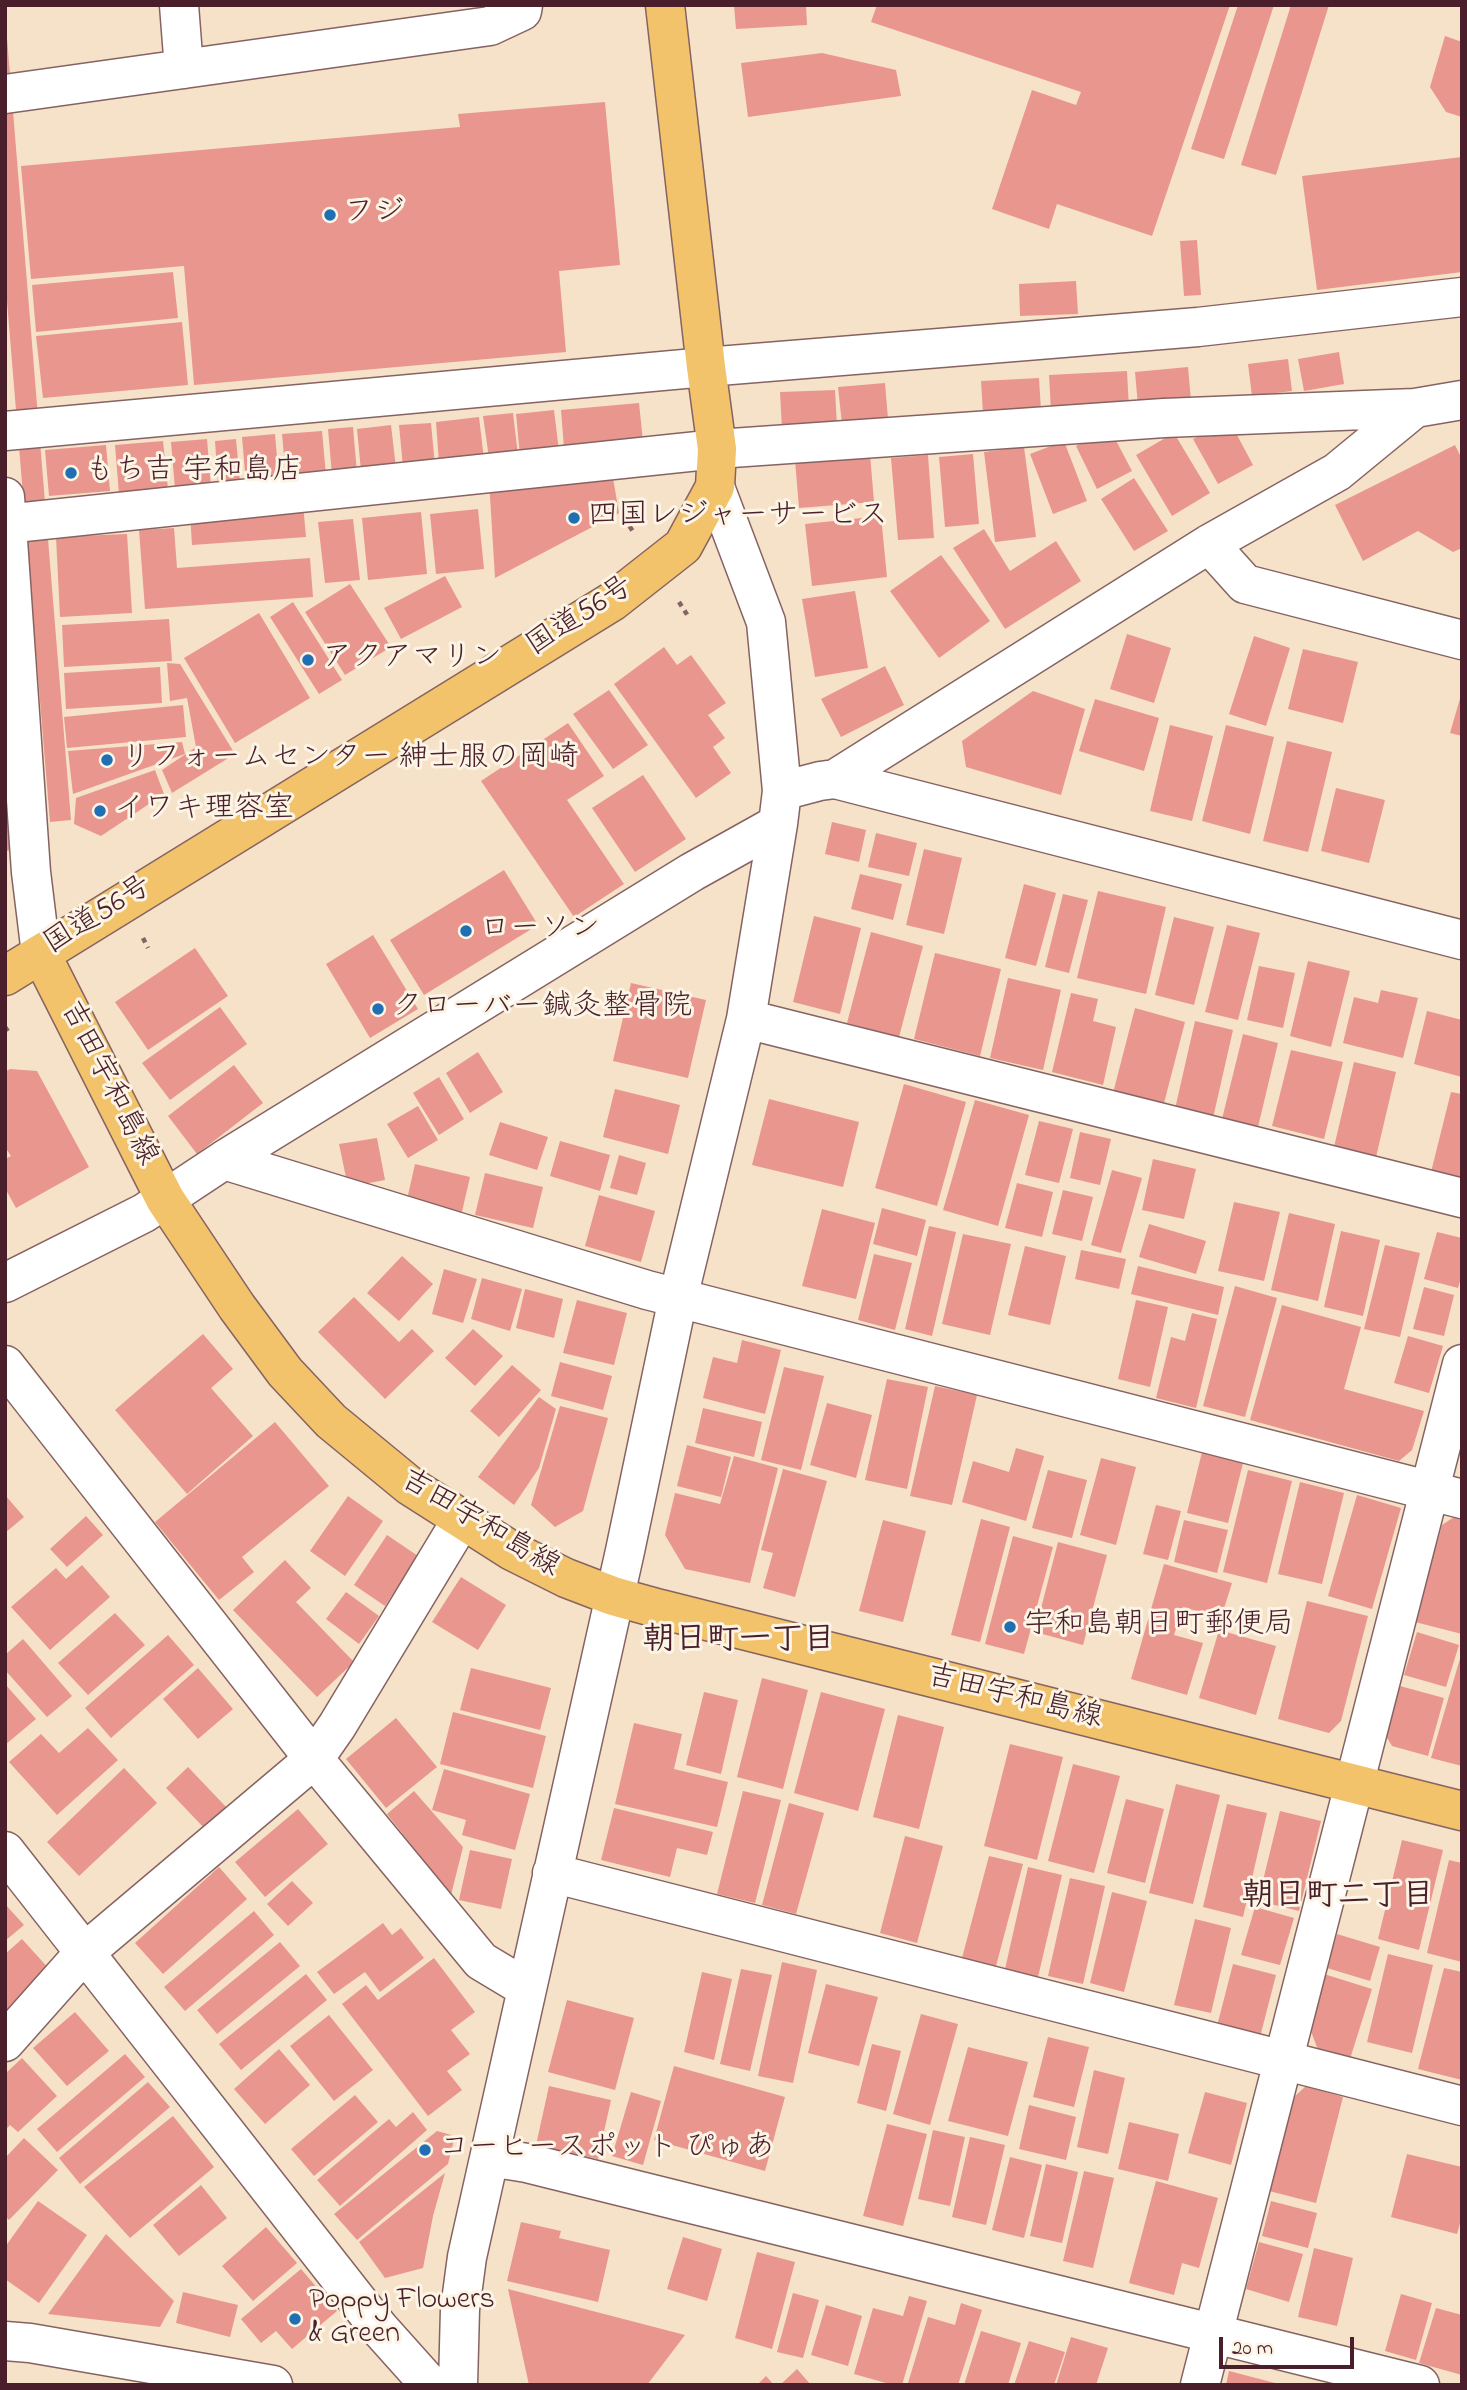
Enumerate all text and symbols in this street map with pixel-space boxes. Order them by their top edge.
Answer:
place label: フジ [344,197,404,233]
marker: フジ [322,207,338,223]
place label: もち吉 宇和島店 [85,455,302,491]
marker: もち吉 宇和島店 [63,465,79,481]
place label: 四国レジャーサービス [588,500,888,536]
marker: 四国レジャーサービス [566,510,582,526]
street label: 国道56号 [521,570,641,666]
place label: アクアマリン [322,642,502,678]
marker: アクアマリン [300,652,316,668]
place label: リフォームセンター 紳士服の岡崎 [121,742,578,778]
marker: リフォームセンター 紳士服の岡崎 [99,752,115,768]
place label: イワキ理容室 [114,793,294,829]
marker: イワキ理容室 [92,803,108,819]
street label: 国道56号 [38,870,160,964]
place label: ローソン [480,913,600,949]
marker: ローソン [458,923,474,939]
place label: クローバー鍼灸整骨院 [392,991,692,1027]
street label: 吉田宇和島線 [50,996,164,1172]
marker: クローバー鍼灸整骨院 [370,1001,386,1017]
street label: 吉田宇和島線 [393,1463,565,1587]
place label: 宇和島朝日町郵便局 [1024,1609,1294,1645]
marker: 宇和島朝日町郵便局 [1002,1619,1018,1635]
district label: 朝日町一丁目 [643,1624,835,1662]
street label: 吉田宇和島線 [922,1660,1106,1738]
district label: 朝日町二丁目 [1242,1880,1434,1918]
place label: コーヒースポット ぴゅあ [439,2132,775,2168]
marker: コーヒースポット ぴゅあ [417,2142,433,2158]
place label: Poppy Flowers & Green [309,2284,495,2354]
marker: Poppy Flowers & Green [287,2311,303,2327]
scale bar [1222,2324,1357,2368]
text: 20 m [1232,2334,1273,2364]

